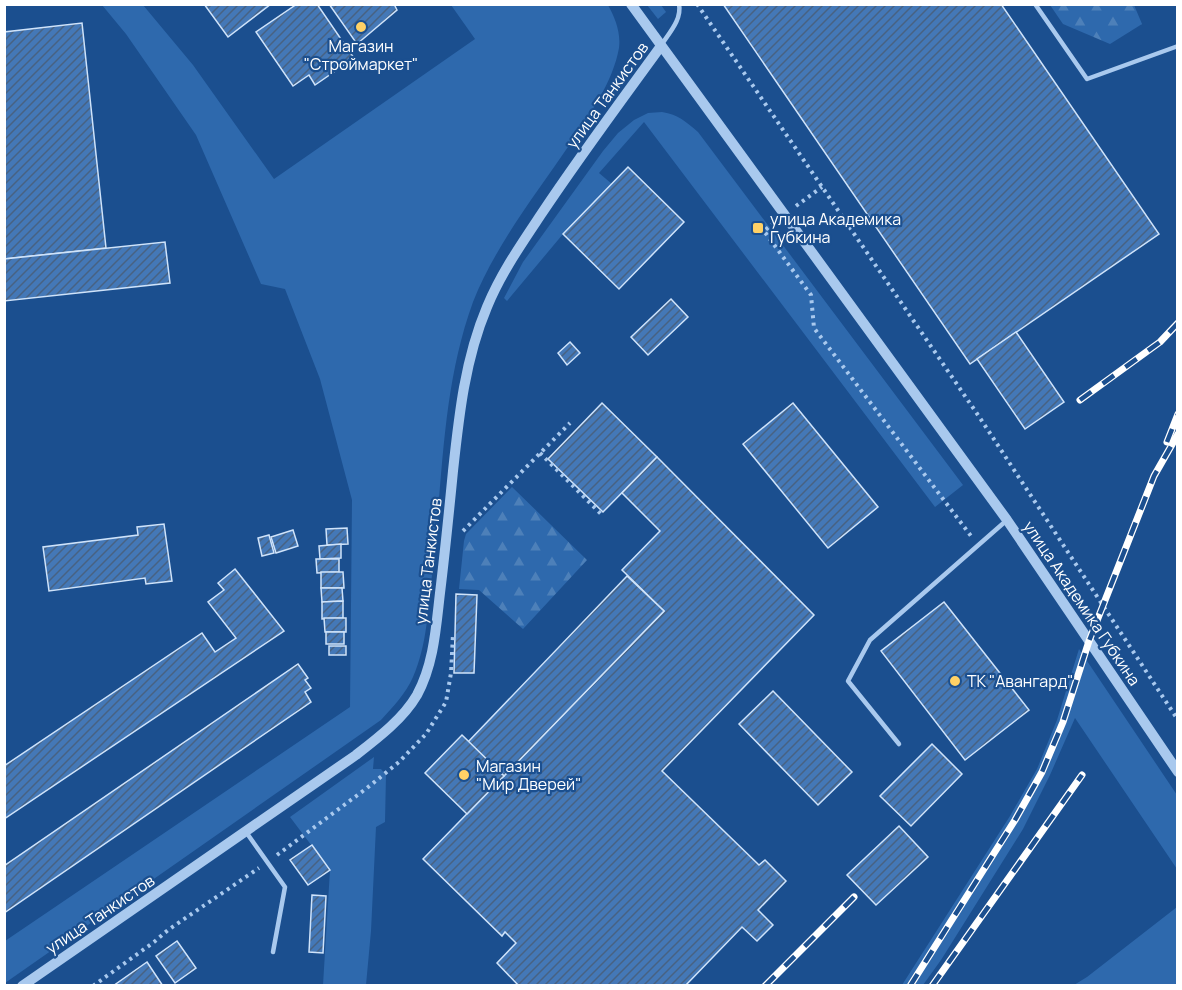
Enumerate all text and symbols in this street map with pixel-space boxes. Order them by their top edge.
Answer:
marker: Магазин "Строймаркет" [354,20,368,34]
place label: Магазин "Строймаркет" [304,35,418,75]
street label: улица Танкистов [561,37,653,153]
place label: улица Академика Губкина [770,208,901,248]
marker: улица Академика Губкина [751,221,765,235]
street label: улица Танкистов [409,496,447,625]
street label: улица Академика Губкина [1018,516,1146,690]
place label: ТК "Авангард" [967,670,1074,692]
marker: ТК "Авангард" [948,674,962,688]
place label: Магазин "Мир Дверей" [476,755,581,795]
marker: Магазин "Мир Дверей" [457,768,471,782]
street label: улица Танкистов [41,869,159,959]

